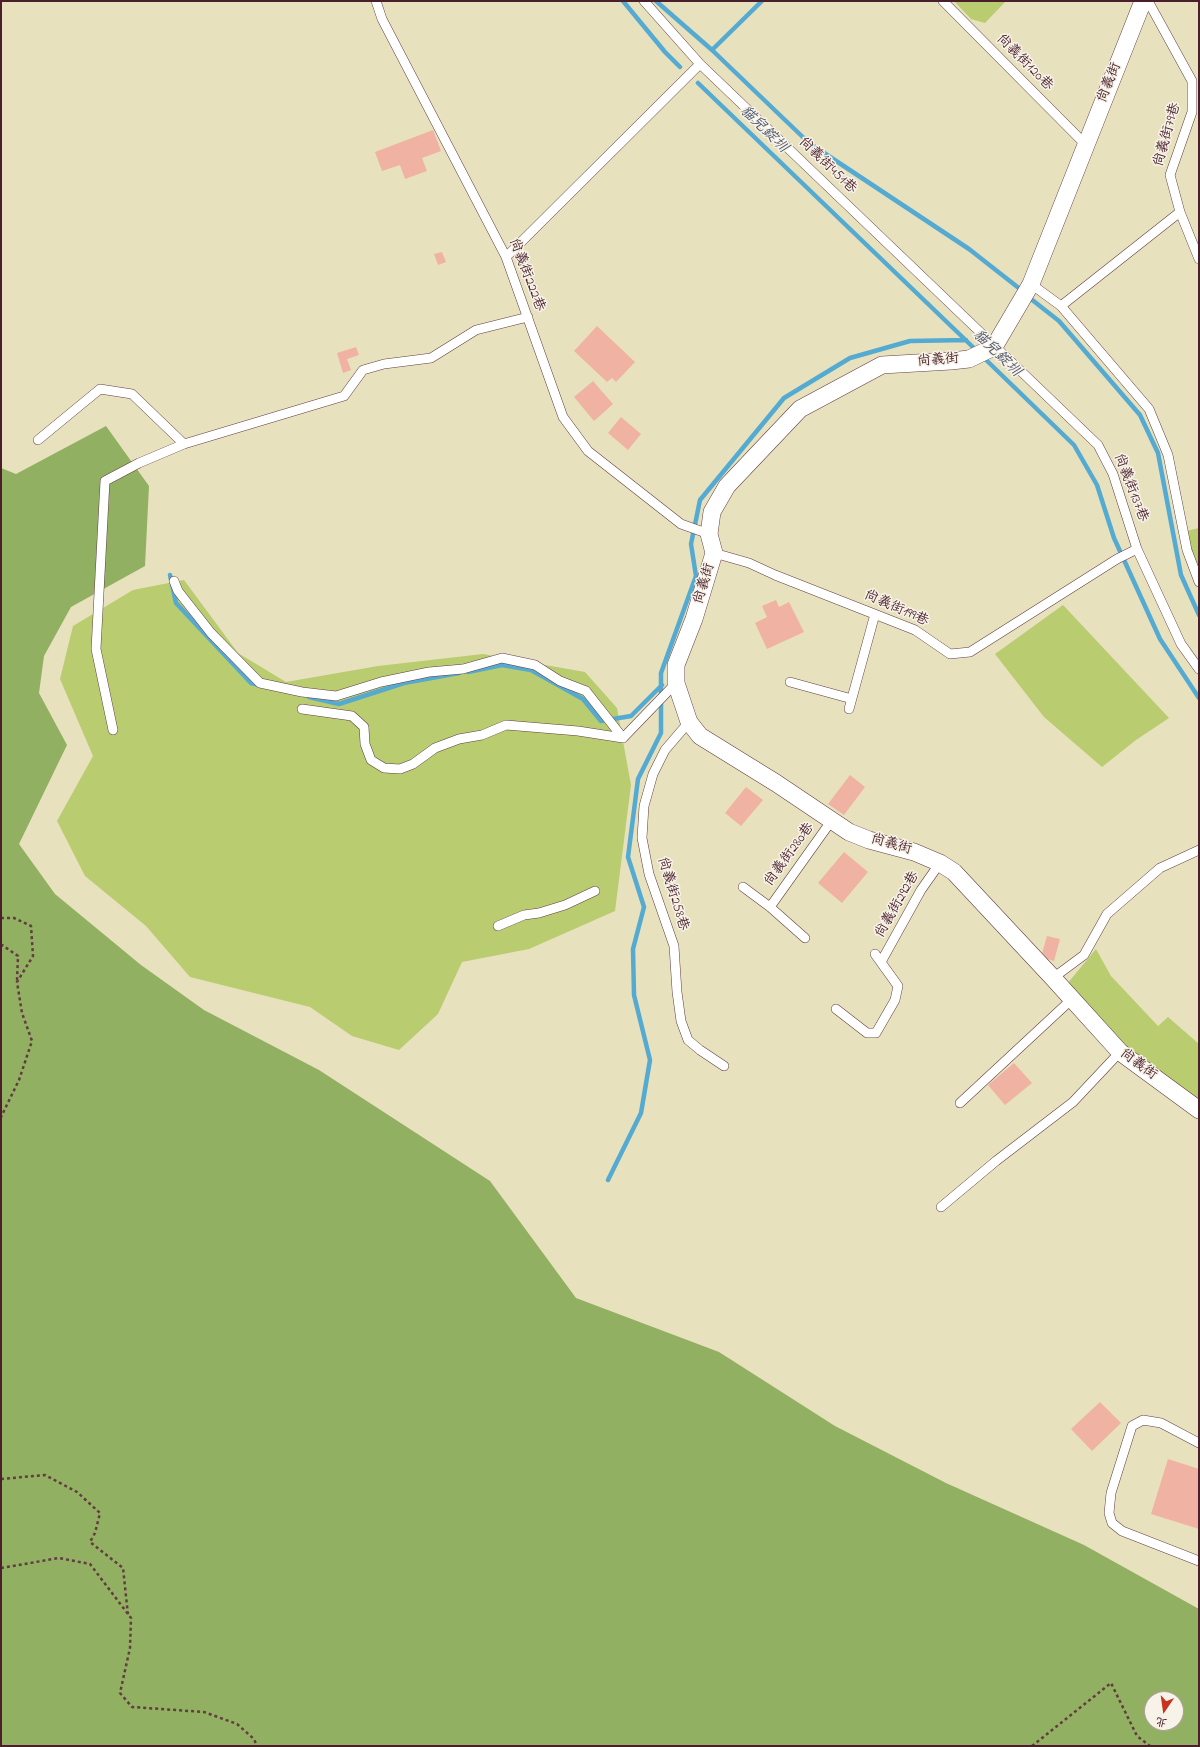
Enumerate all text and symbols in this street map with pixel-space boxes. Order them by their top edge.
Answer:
street label: 尚義街120巷 [992,31,1056,95]
street label: 尚義街 [1094,60,1126,106]
street label: 尚義街79巷 [1151,101,1185,169]
water label: 貓兒錠圳 [735,103,791,157]
street label: 尚義街451巷 [794,134,860,198]
street label: 尚義街222巷 [504,236,548,314]
water label: 貓兒錠圳 [968,327,1024,381]
street label: 尚義街 [916,351,960,371]
street label: 尚義街137巷 [1109,451,1151,525]
street label: 尚義街 [691,561,719,607]
street label: 尚義街199巷 [861,587,931,631]
street label: 尚義街280巷 [761,820,819,890]
street label: 尚義街 [868,831,914,859]
street label: 尚義街258巷 [653,855,691,933]
street label: 尚義街292巷 [872,869,924,941]
street label: 尚義街 [1116,1046,1160,1084]
north arrow [1144,1691,1184,1731]
text: 北 [1154,1713,1169,1731]

